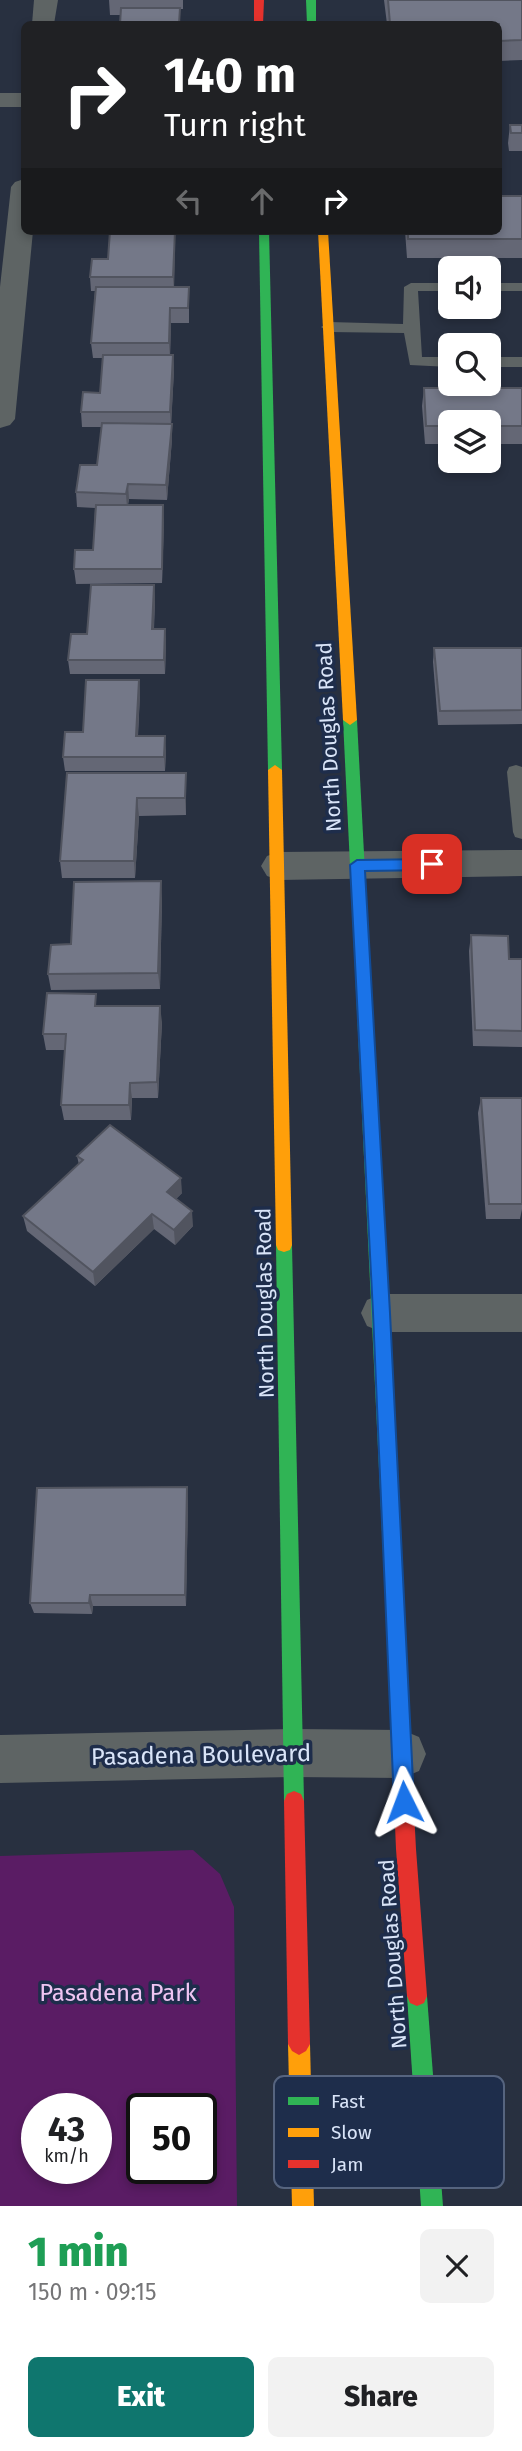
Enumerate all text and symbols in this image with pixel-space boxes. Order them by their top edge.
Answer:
text: 140 m [164,46,296,105]
icon: right [49,49,140,140]
text: Turn right [164,106,306,144]
icon: left [170,182,208,220]
icon: ahead [243,182,281,220]
icon: right [316,182,354,220]
map controls [438,256,501,473]
button: sound [438,256,501,319]
button: search [438,333,501,396]
button: layers [438,410,501,473]
street label: North Douglas Road [311,641,347,833]
pin [402,834,462,894]
icon: arrive [413,845,451,883]
street label: North Douglas Road [250,1208,280,1398]
street label: Pasadena Boulevard [91,1739,311,1771]
position arrow [367,1765,441,1839]
street label: North Douglas Road [373,1858,413,2050]
park label: Pasadena Park [39,1979,198,2007]
legend [274,2076,504,2188]
text: Fast [331,2090,365,2113]
speed limit sign: 50 [126,2093,217,2184]
text: 43 [48,2108,85,2150]
text: Slow [331,2121,372,2144]
text: km/h [44,2145,89,2167]
text: Jam [331,2153,363,2176]
text: 1 min [28,2227,129,2277]
button: close [420,2229,494,2303]
text: 150 m · 09:15 [28,2278,157,2306]
button: Exit [28,2357,254,2437]
button: Share [268,2357,494,2437]

